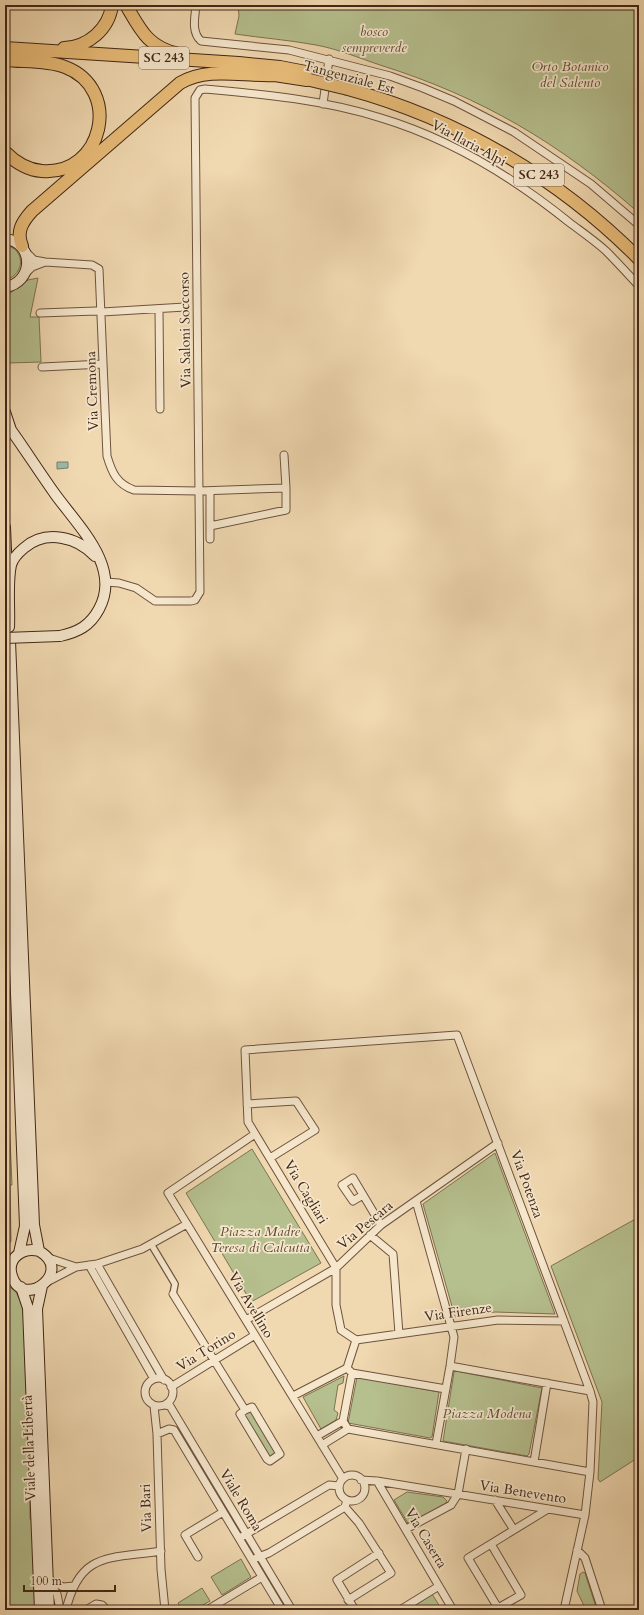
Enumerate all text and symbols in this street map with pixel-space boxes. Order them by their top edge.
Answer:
park label: bosco sempreverde [341,22,407,57]
road number: SC 243 [139,47,189,69]
street label: Tangenziale Est [301,56,397,99]
park label: Orto Botanico del Salento [531,57,609,92]
street label: Via Ilaria Alpi [428,115,510,171]
road number: SC 243 [514,164,564,186]
street label: Via Saloni Soccorso [174,271,196,388]
street label: Via Cremona [81,351,103,431]
street label: Via Potenza [506,1147,548,1221]
street label: Via Cagliari [280,1157,333,1227]
street label: Via Pescara [333,1196,397,1254]
park label: Piazza Madre Teresa di Calcutta [211,1222,309,1257]
street label: Via Avellino [224,1268,278,1342]
street label: Via Firenze [423,1298,493,1326]
street label: Via Torino [173,1324,240,1376]
street label: Viale della Libertà [18,1394,40,1502]
park label: Piazza Modena [443,1404,531,1423]
street label: Viale Roma [215,1465,267,1535]
street label: Via Benevento [478,1476,568,1508]
street label: Via Bari [136,1483,156,1533]
street label: Via Caserta [400,1504,452,1572]
scale bar [24,1567,115,1593]
text: 100 m [30,1573,63,1589]

